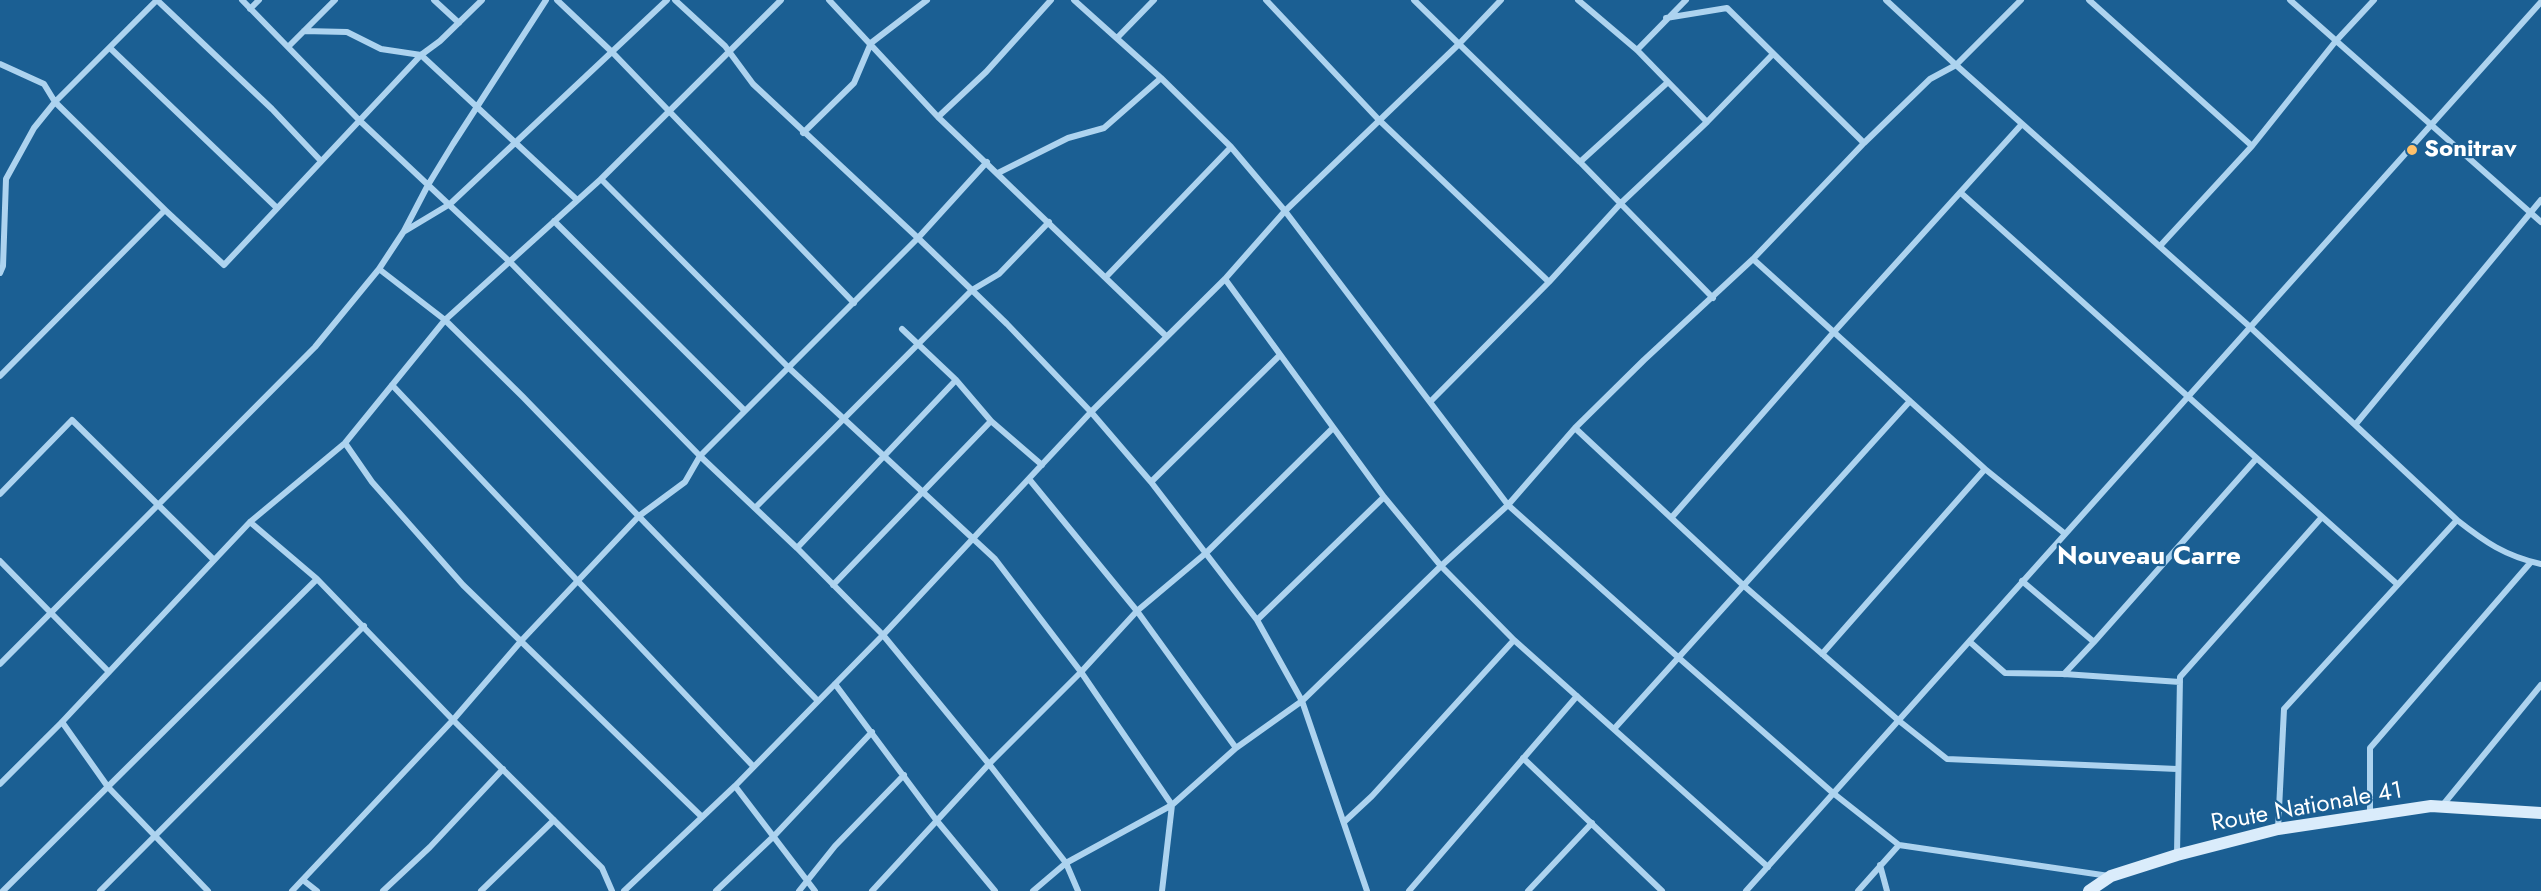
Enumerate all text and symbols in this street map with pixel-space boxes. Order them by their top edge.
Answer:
place label: Sonitrav [2424,136,2517,164]
marker: Sonitrav [2405,143,2419,157]
district label: Nouveau Carre [2057,542,2241,574]
street label: Route Nationale 41 [2209,777,2405,839]

